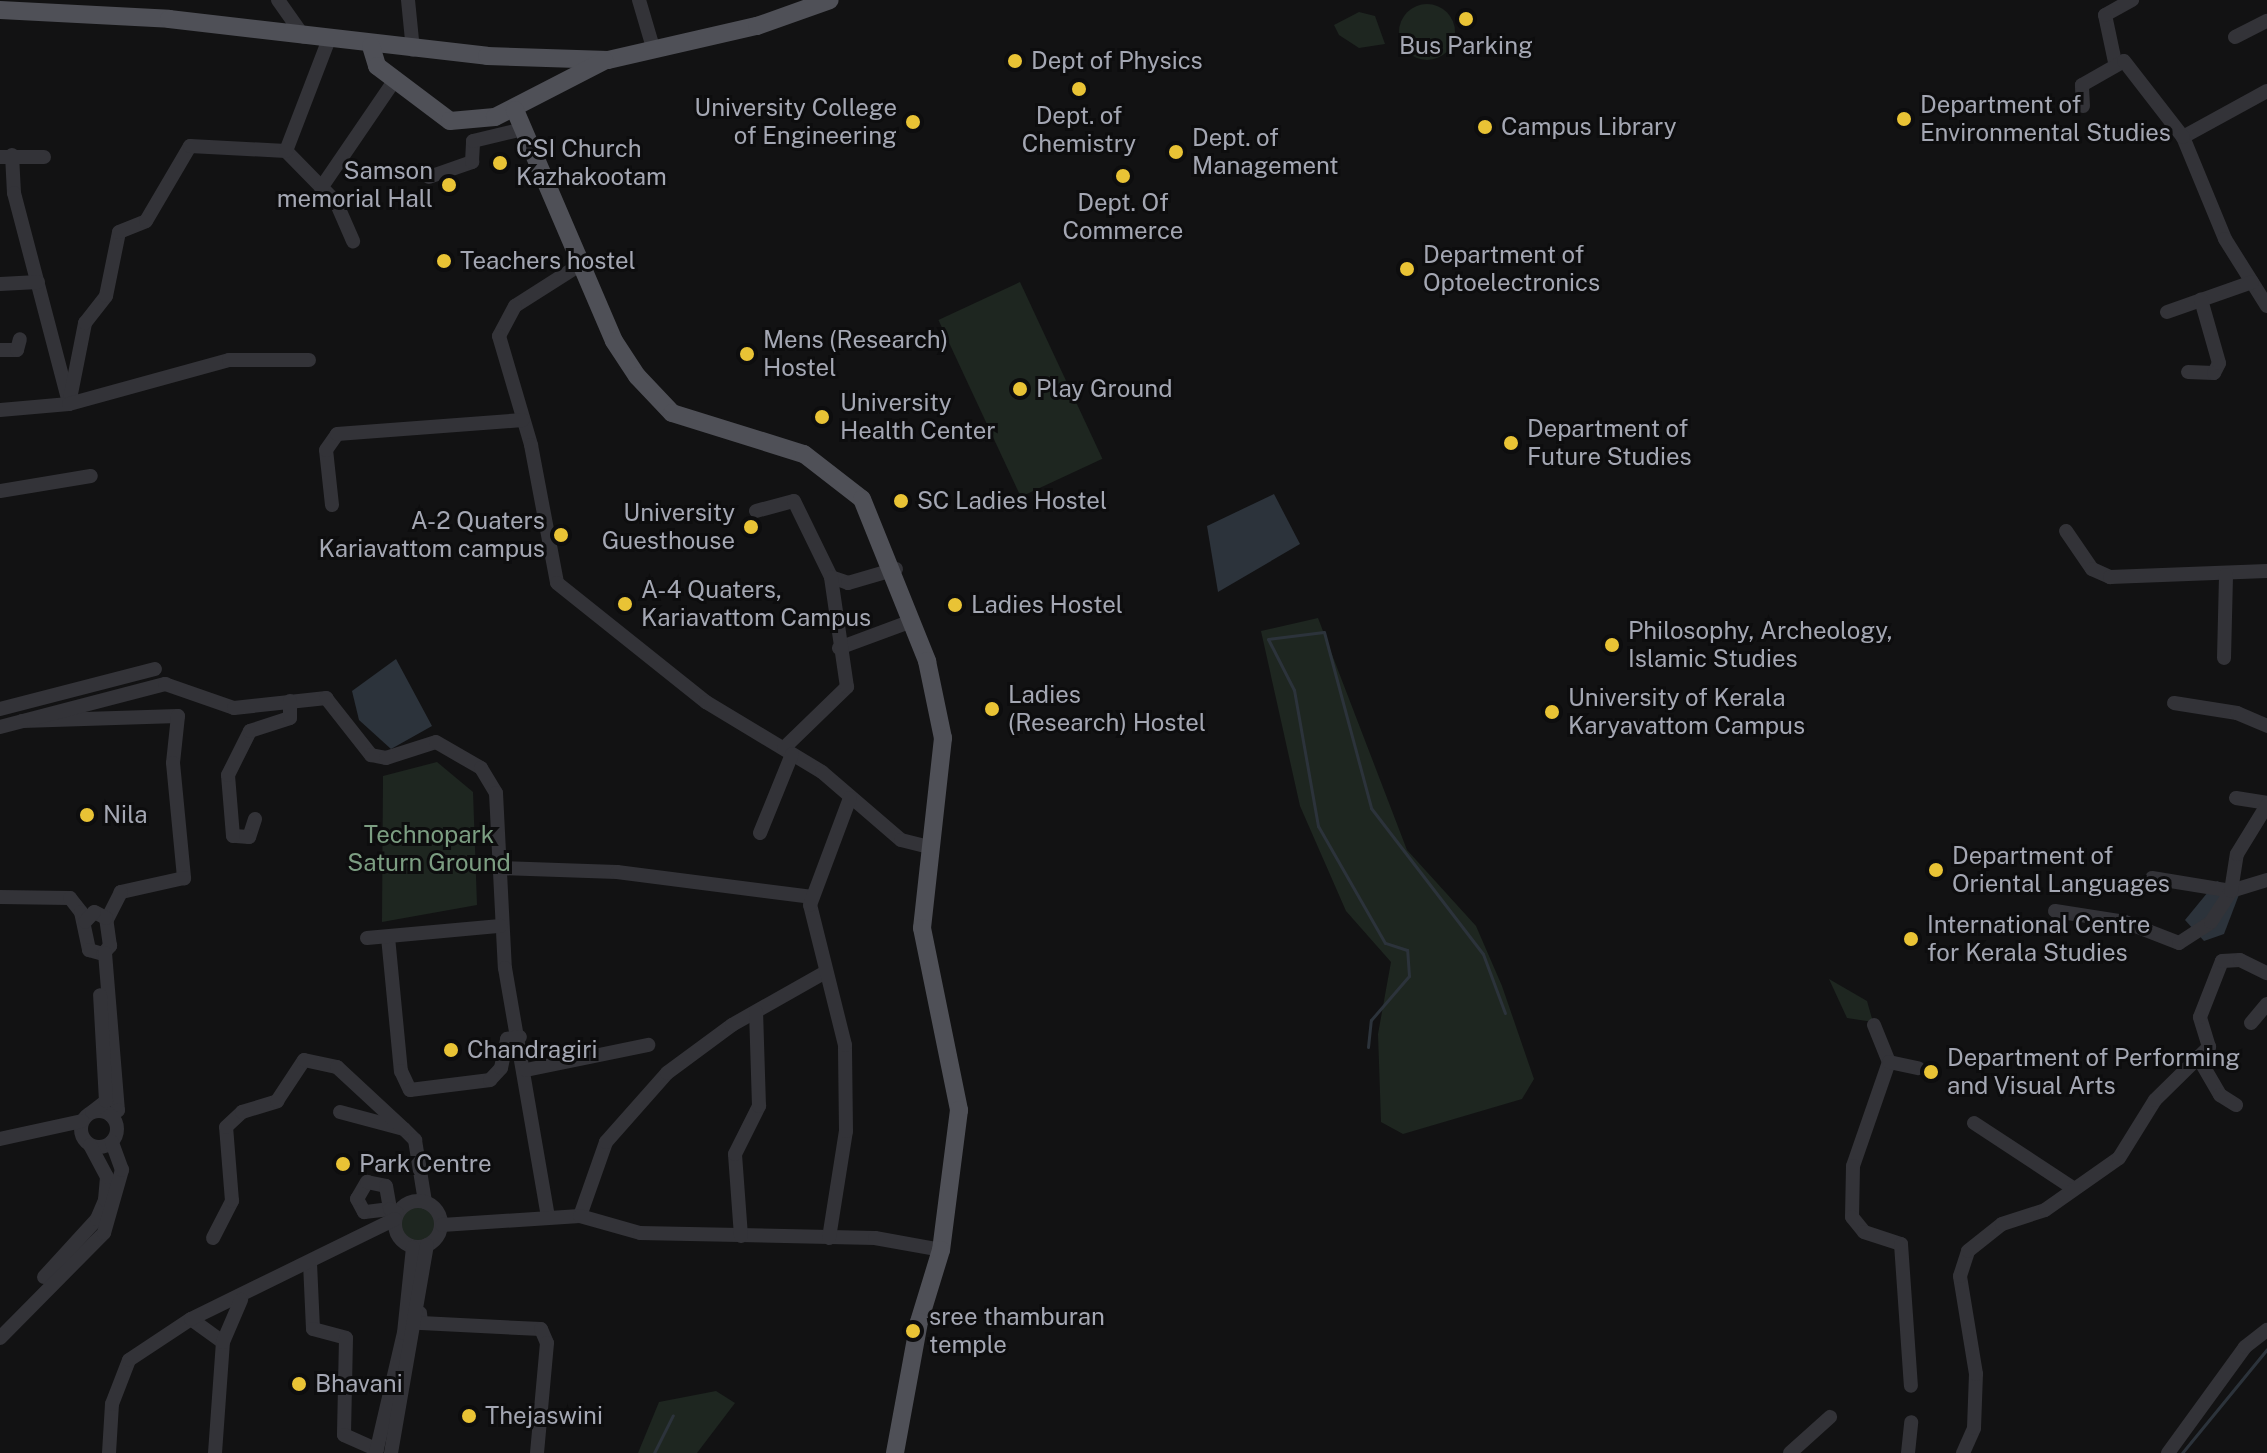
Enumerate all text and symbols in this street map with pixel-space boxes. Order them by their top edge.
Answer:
marker: Bus Parking [1457,10,1475,28]
place label: Bus Parking [1399,32,1533,60]
place label: Dept of Physics [1031,47,1203,75]
marker: Dept of Physics [1006,52,1024,70]
marker: Dept. of Chemistry [1070,80,1088,98]
place label: Department of Environmental Studies [1920,91,2171,147]
place label: University College of Engineering [694,94,897,150]
place label: Dept. of Chemistry [1022,102,1136,158]
marker: Department of Environmental Studies [1895,110,1913,128]
marker: University College of Engineering [904,113,922,131]
place label: Campus Library [1501,113,1677,141]
marker: Campus Library [1476,118,1494,136]
place label: Dept. of Management [1192,124,1339,180]
place label: CSI Church Kazhakootam [516,135,667,191]
marker: Dept. of Management [1167,143,1185,161]
marker: CSI Church Kazhakootam [491,154,509,172]
place label: Samson memorial Hall [277,157,433,213]
marker: Dept. Of Commerce [1114,167,1132,185]
marker: Samson memorial Hall [440,176,458,194]
place label: Dept. Of Commerce [1063,189,1183,245]
place label: Department of Optoelectronics [1423,241,1600,297]
place label: Teachers hostel [460,247,636,275]
marker: Teachers hostel [435,252,453,270]
marker: Department of Optoelectronics [1398,260,1416,278]
place label: Mens (Research) Hostel [763,326,948,382]
marker: Mens (Research) Hostel [738,345,756,363]
place label: Play Ground [1036,375,1173,403]
marker: Play Ground [1011,380,1029,398]
place label: University Health Center [840,389,996,445]
marker: University Health Center [811,406,833,428]
place label: Department of Future Studies [1527,415,1692,471]
marker: Department of Future Studies [1502,434,1520,452]
place label: SC Ladies Hostel [917,487,1107,515]
marker: SC Ladies Hostel [892,492,910,510]
place label: University Guesthouse [602,499,735,555]
place label: A-2 Quaters Kariavattom campus [318,507,545,563]
marker: University Guesthouse [742,518,760,536]
marker: A-2 Quaters Kariavattom campus [552,526,570,544]
place label: A-4 Quaters, Kariavattom Campus [641,576,871,632]
place label: Ladies Hostel [971,591,1123,619]
marker: A-4 Quaters, Kariavattom Campus [616,595,634,613]
marker: Ladies Hostel [946,596,964,614]
place label: Philosophy, Archeology, Islamic Studies [1628,617,1893,673]
marker: Philosophy, Archeology, Islamic Studies [1603,636,1621,654]
place label: Ladies (Research) Hostel [1008,681,1206,737]
place label: University of Kerala Karyavattom Campus [1568,684,1805,740]
marker: Ladies (Research) Hostel [983,700,1001,718]
marker: University of Kerala Karyavattom Campus [1543,703,1561,721]
place label: Nila [103,801,148,829]
marker: Nila [78,806,96,824]
park label: Technopark Saturn Ground [347,821,511,877]
place label: Department of Oriental Languages [1952,842,2170,898]
marker: Department of Oriental Languages [1927,861,1945,879]
place label: International Centre for Kerala Studies [1927,911,2150,967]
marker: International Centre for Kerala Studies [1902,930,1920,948]
place label: Chandragiri [467,1036,597,1064]
marker: Chandragiri [442,1041,460,1059]
place label: Department of Performing and Visual Arts [1947,1044,2241,1100]
marker: Department of Performing and Visual Arts [1922,1063,1940,1081]
place label: Park Centre [359,1150,492,1178]
marker: Park Centre [334,1155,352,1173]
place label: sree thamburan temple [929,1303,1105,1359]
marker: sree thamburan temple [904,1322,922,1340]
place label: Bhavani [315,1370,403,1398]
marker: Bhavani [290,1375,308,1393]
place label: Thejaswini [485,1402,603,1430]
marker: Thejaswini [460,1407,478,1425]

